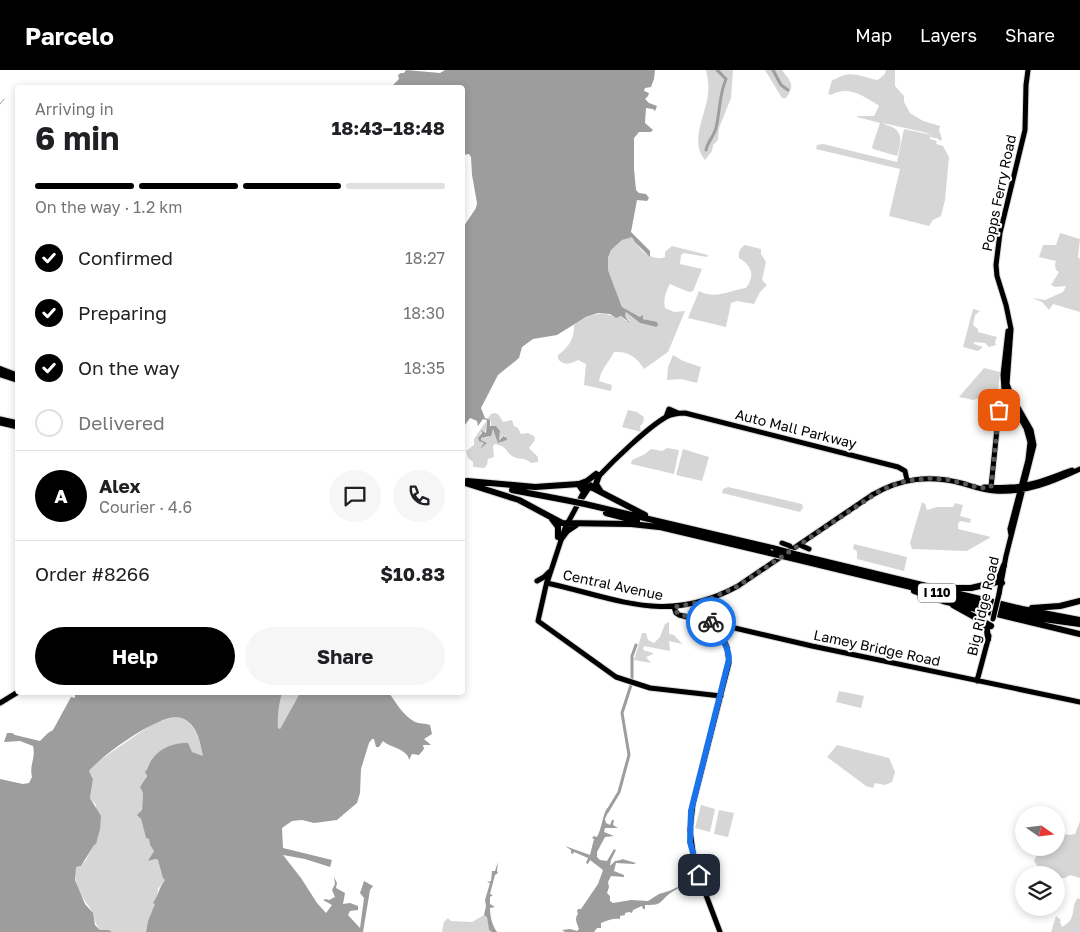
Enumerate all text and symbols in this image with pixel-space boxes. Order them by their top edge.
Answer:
text: Parcelo [25,21,114,50]
text: Map [855,24,892,46]
text: Layers [920,24,977,46]
text: Share [1005,24,1055,46]
text: Arriving in [35,99,114,119]
text: 18:43–18:48 [331,116,445,139]
text: 6 min [35,119,119,157]
street label: Popps Ferry Road [978,133,1019,253]
text: On the way · 1.2 km [35,197,182,217]
icon: check [35,244,63,272]
text: Confirmed [78,246,173,269]
text: 18:27 [405,248,445,268]
icon: check [35,299,63,327]
text: Preparing [78,301,167,324]
text: 18:30 [403,303,445,323]
icon: check [35,354,63,382]
text: On the way [78,356,180,379]
text: 18:35 [404,358,445,378]
pin [978,389,1020,431]
icon: bag [985,396,1013,424]
street label: Auto Mall Parkway [734,405,859,452]
text: Delivered [78,411,165,434]
button: chat [329,470,381,522]
button: phone [393,470,445,522]
text: Alex [99,474,140,497]
text: A [54,484,68,507]
text: Courier · 4.6 [99,497,192,517]
street label: Big Ridge Road [963,554,1002,657]
text: Order #8266 [35,562,150,585]
text: $10.83 [380,562,445,585]
street label: Central Avenue [561,566,665,603]
road number: I 110 [918,584,956,602]
courier [686,597,736,647]
icon: bike [697,608,725,636]
street label: Lamey Bridge Road [812,626,942,669]
button: Help [35,627,235,685]
button: Share [245,627,445,685]
north arrow [1015,806,1065,856]
map controls [1015,806,1065,916]
pin [678,854,720,896]
icon: home [685,861,713,889]
button: layers [1015,866,1065,916]

